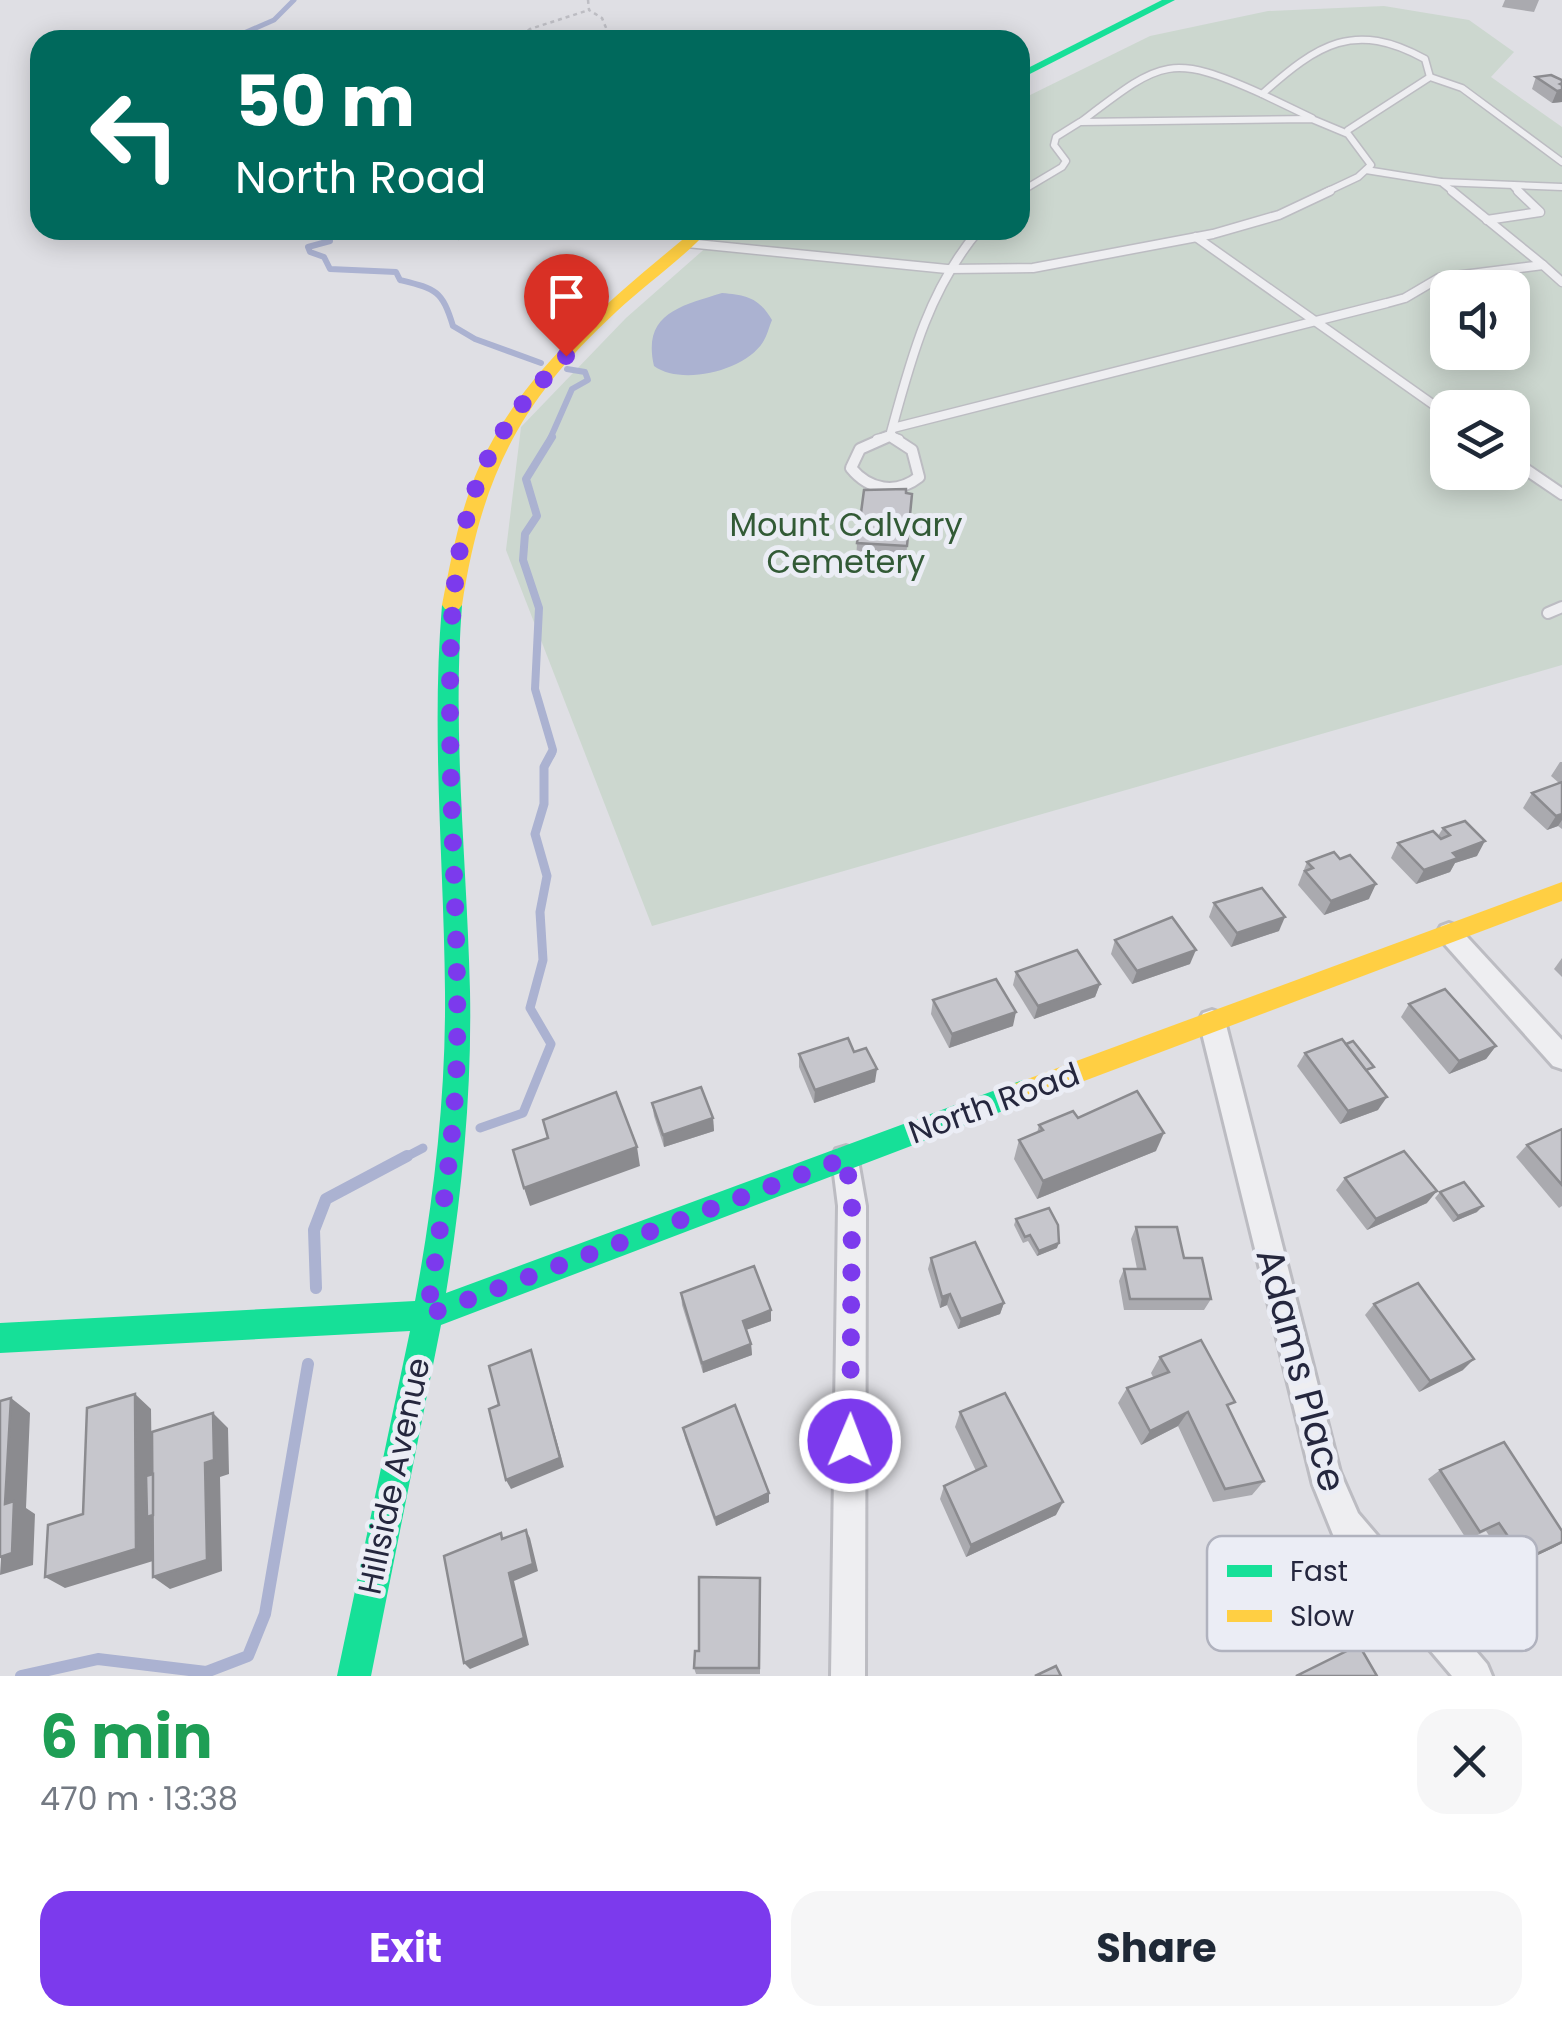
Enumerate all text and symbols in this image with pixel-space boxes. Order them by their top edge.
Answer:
text: 50 m [235,52,415,151]
icon: left [70,70,200,200]
text: North Road [235,146,486,209]
pin [524,254,609,357]
icon: arrive [539,269,594,324]
map controls [1430,270,1530,490]
button: sound [1430,270,1530,370]
button: layers [1430,390,1530,490]
park label: Mount Calvary Cemetery [730,502,962,584]
street label: North Road [902,1051,1086,1154]
street label: Adams Place [1244,1242,1359,1497]
street label: Hillside Avenue [346,1354,441,1598]
position arrow [798,1389,902,1493]
legend [1207,1536,1537,1651]
text: Fast [1290,1552,1348,1591]
text: Slow [1290,1597,1354,1636]
text: 6 min [40,1695,213,1779]
button: close [1417,1709,1522,1814]
text: 470 m · 13:38 [40,1776,238,1821]
button: Exit [40,1891,771,2006]
button: Share [791,1891,1522,2006]

